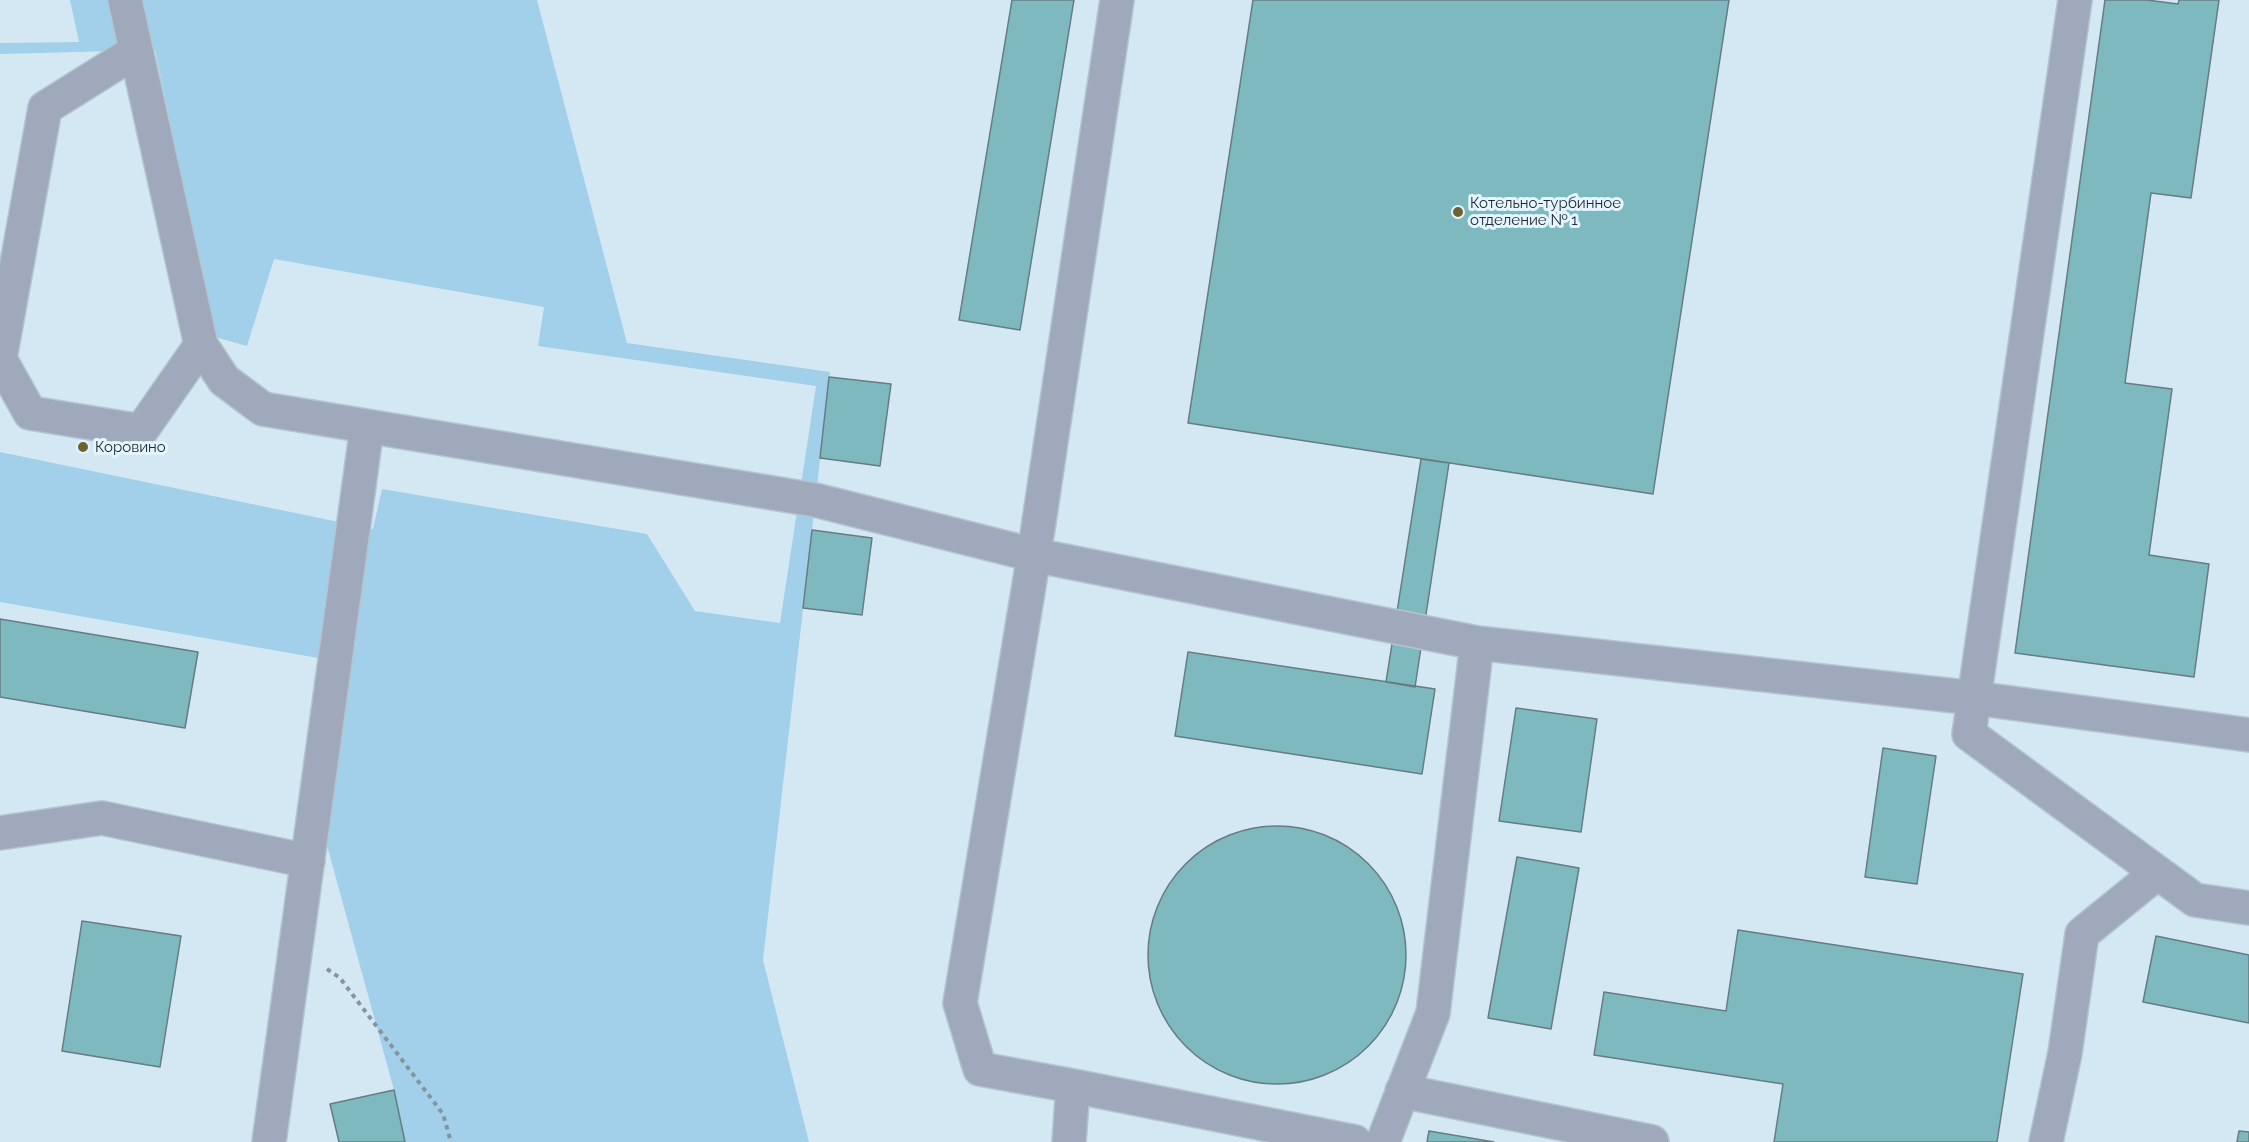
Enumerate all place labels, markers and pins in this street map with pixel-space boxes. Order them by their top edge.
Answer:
place label: Котельно-турбинное отделение № 1 [1470,194,1621,229]
marker: Котельно-турбинное отделение № 1 [1451,205,1465,219]
place label: Коровино [95,438,166,456]
marker: Коровино [76,440,90,454]

